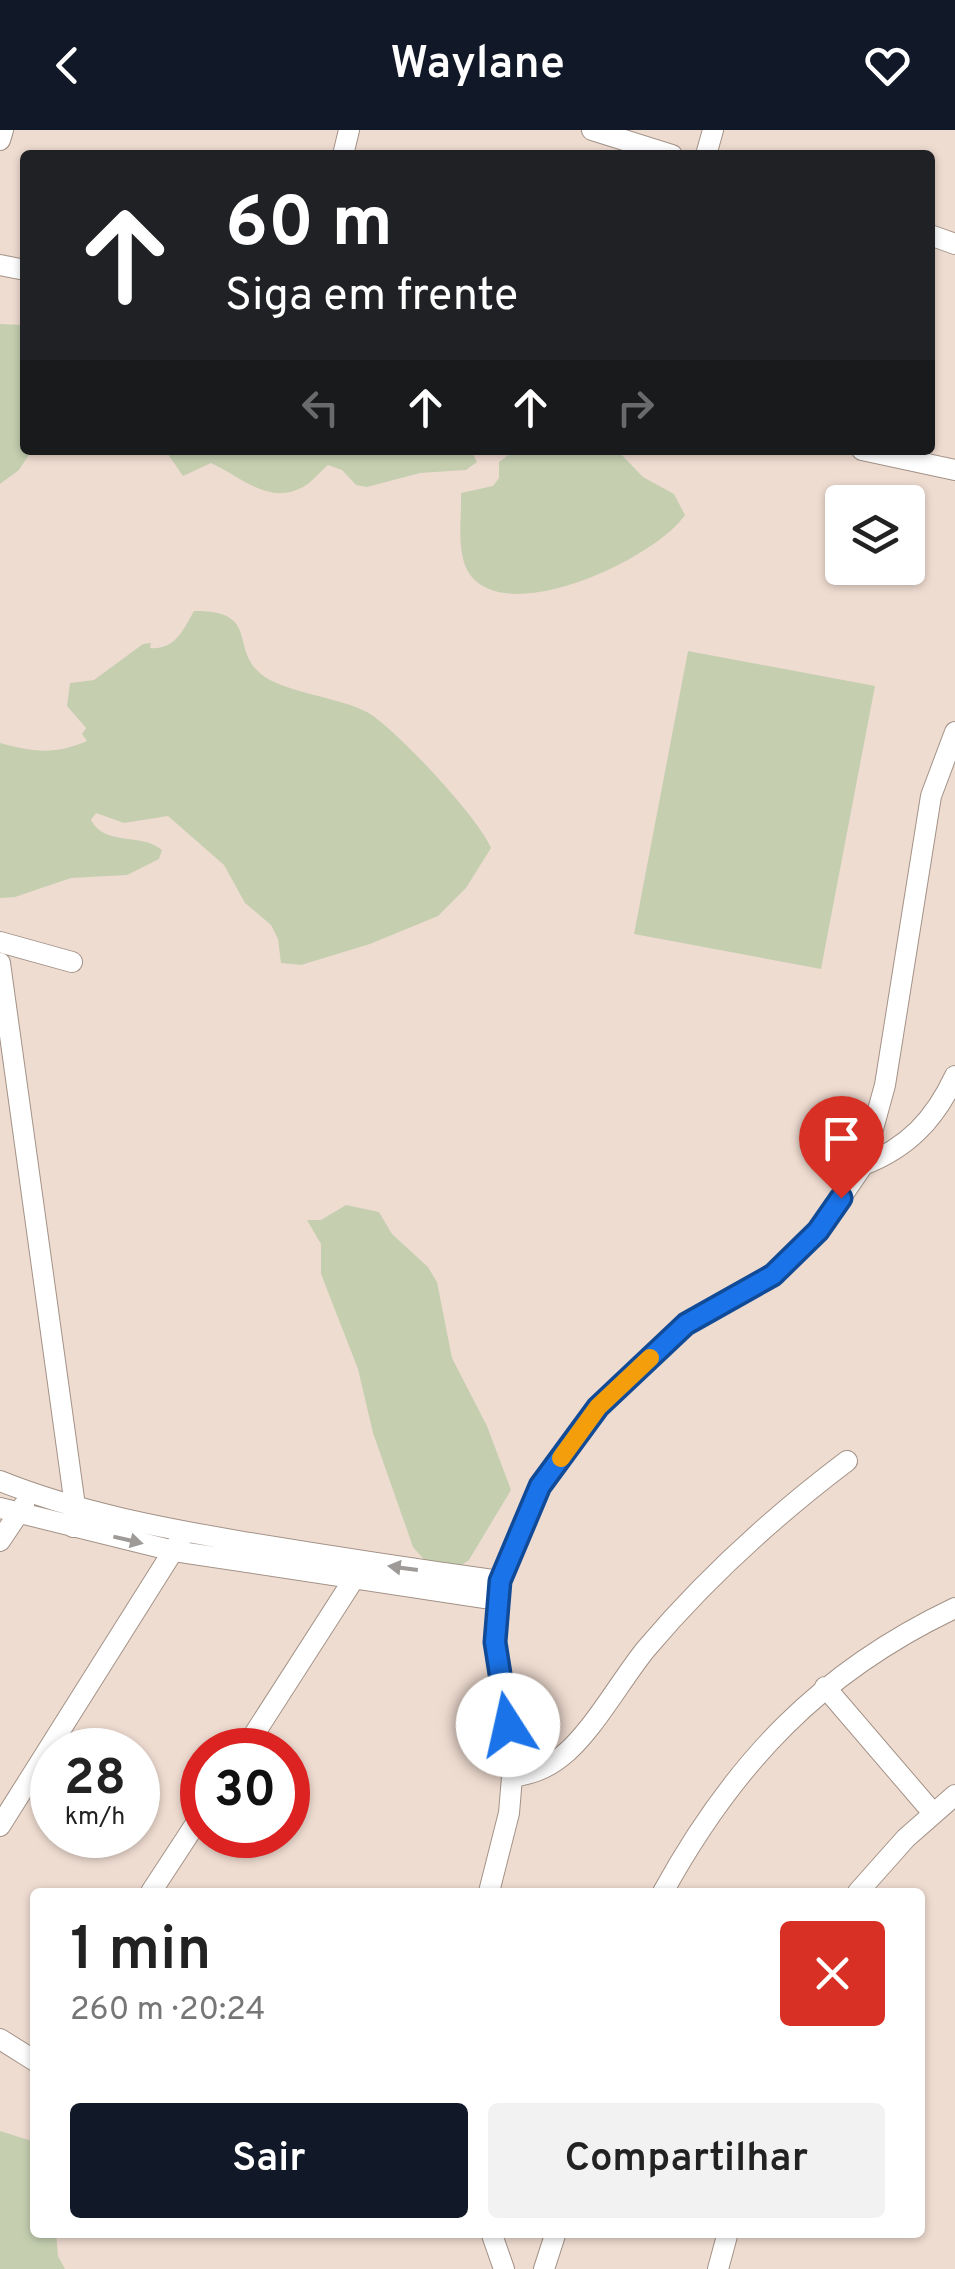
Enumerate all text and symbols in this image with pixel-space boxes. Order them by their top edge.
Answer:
text: Waylane [390,37,565,94]
icon: back [40,38,95,93]
icon: heart [860,38,915,93]
text: 60 m [225,182,393,271]
icon: ahead [60,190,190,320]
text: Siga em frente [225,269,518,326]
icon: left [293,380,348,435]
icon: ahead [398,380,453,435]
icon: ahead [503,380,558,435]
icon: right [608,380,663,435]
map controls [825,485,925,585]
button: layers [825,485,925,585]
pin [799,1096,884,1199]
icon: arrive [814,1111,869,1166]
one-way arrow [113,1533,144,1548]
one-way arrow [387,1559,419,1575]
position arrow [456,1673,560,1777]
speed limit sign: 30 [180,1728,310,1858]
text: 28 [64,1749,126,1812]
text: km/h [65,1802,125,1834]
text: 1 min [70,1915,211,1991]
button: close [780,1921,885,2026]
text: 260 m · 20:24 [70,1991,265,2031]
button: Sair [70,2103,468,2218]
button: Compartilhar [488,2103,885,2218]

